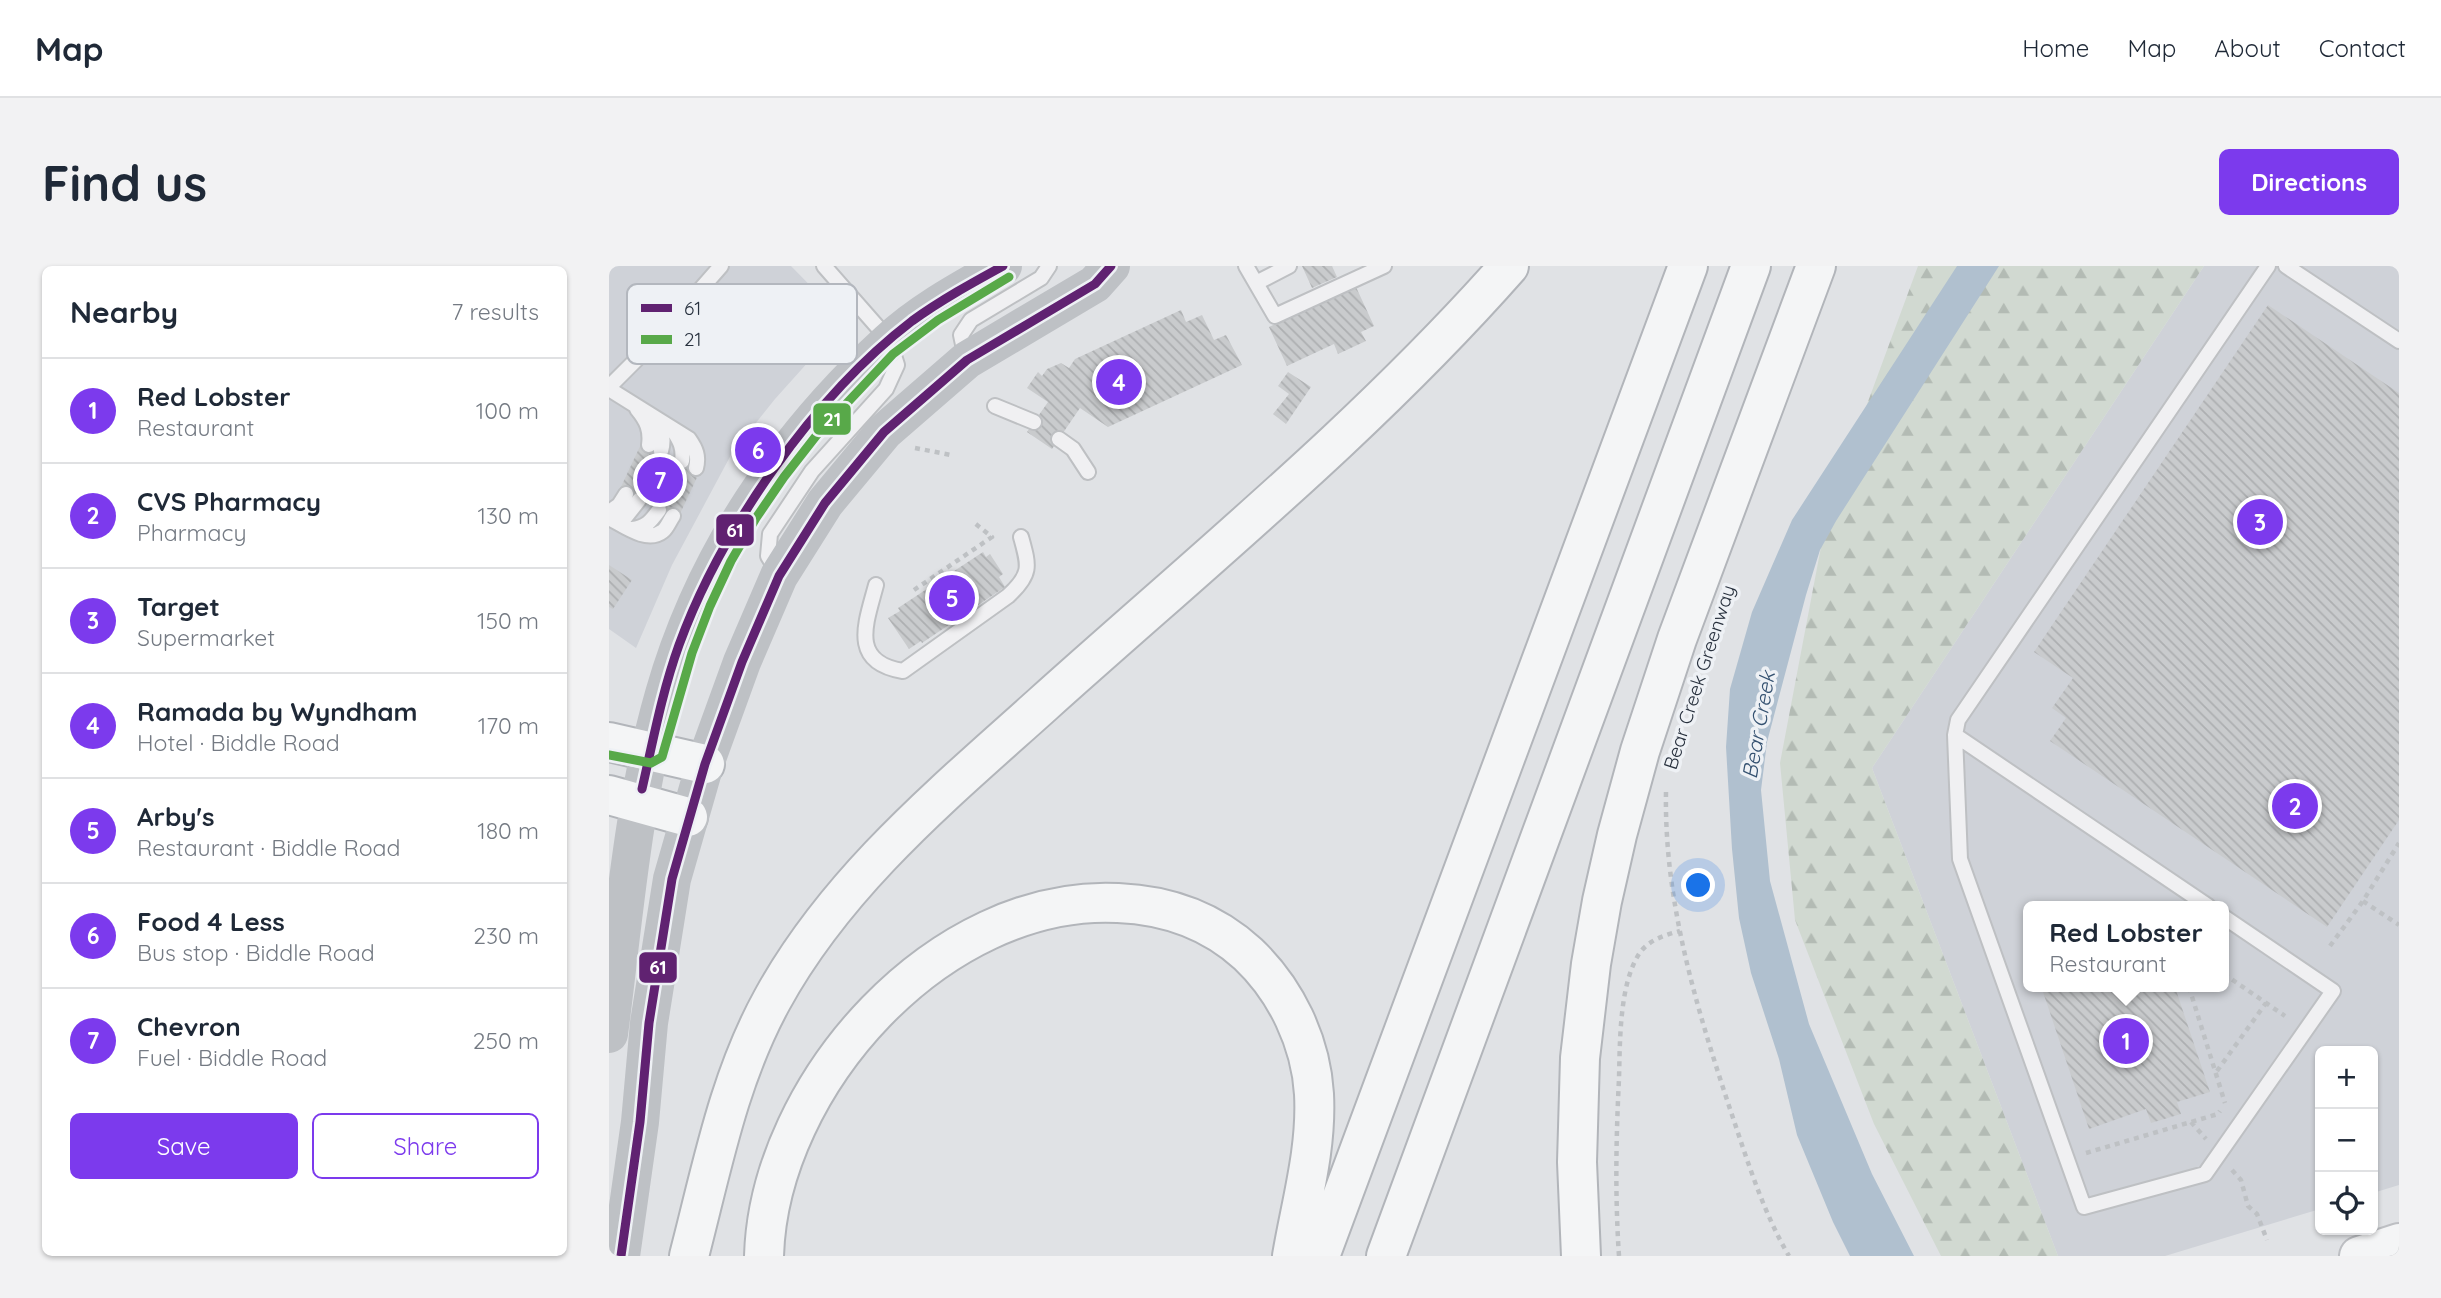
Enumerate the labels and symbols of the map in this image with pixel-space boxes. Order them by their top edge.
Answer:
legend [627,284,857,364]
text: 61 [684,296,701,320]
text: 21 [684,327,702,351]
pin: 4 [1096,356,1142,408]
line badge: 21 [812,402,852,436]
text: 21 [823,407,841,431]
pin: 6 [735,424,781,476]
pin: 7 [637,454,683,506]
pin: 3 [2237,496,2283,548]
line badge: 61 [715,513,755,547]
text: 61 [726,518,744,542]
pin: 5 [929,572,975,624]
street label: Bear Creek Greenway [1658,582,1740,772]
water label: Bear Creek [1736,668,1781,781]
pin: 2 [2272,780,2318,832]
your location [1681,868,1715,902]
line badge: 61 [638,951,678,984]
text: 61 [649,955,667,979]
pin: 1 [2103,1015,2149,1067]

